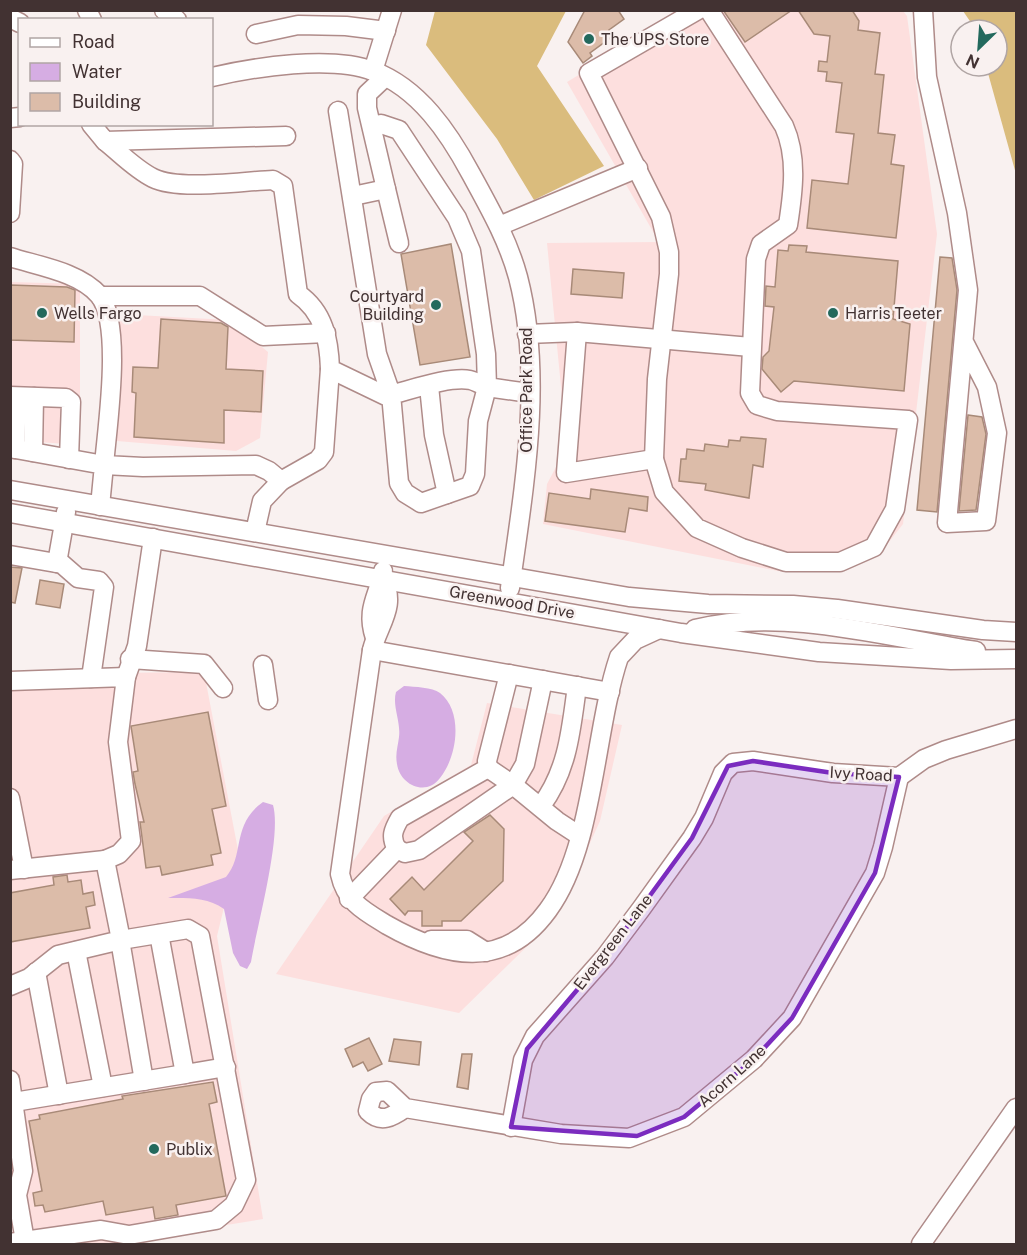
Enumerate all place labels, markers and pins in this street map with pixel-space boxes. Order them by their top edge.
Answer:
place label: The UPS Store [601,30,709,49]
marker: The UPS Store [582,32,596,46]
place label: Courtyard Building [349,287,424,324]
marker: Courtyard Building [429,298,443,312]
place label: Wells Fargo [54,304,142,323]
place label: Harris Teeter [845,304,942,323]
marker: Wells Fargo [35,306,49,320]
marker: Harris Teeter [826,306,840,320]
place label: Publix [166,1140,213,1159]
marker: Publix [147,1142,161,1156]

